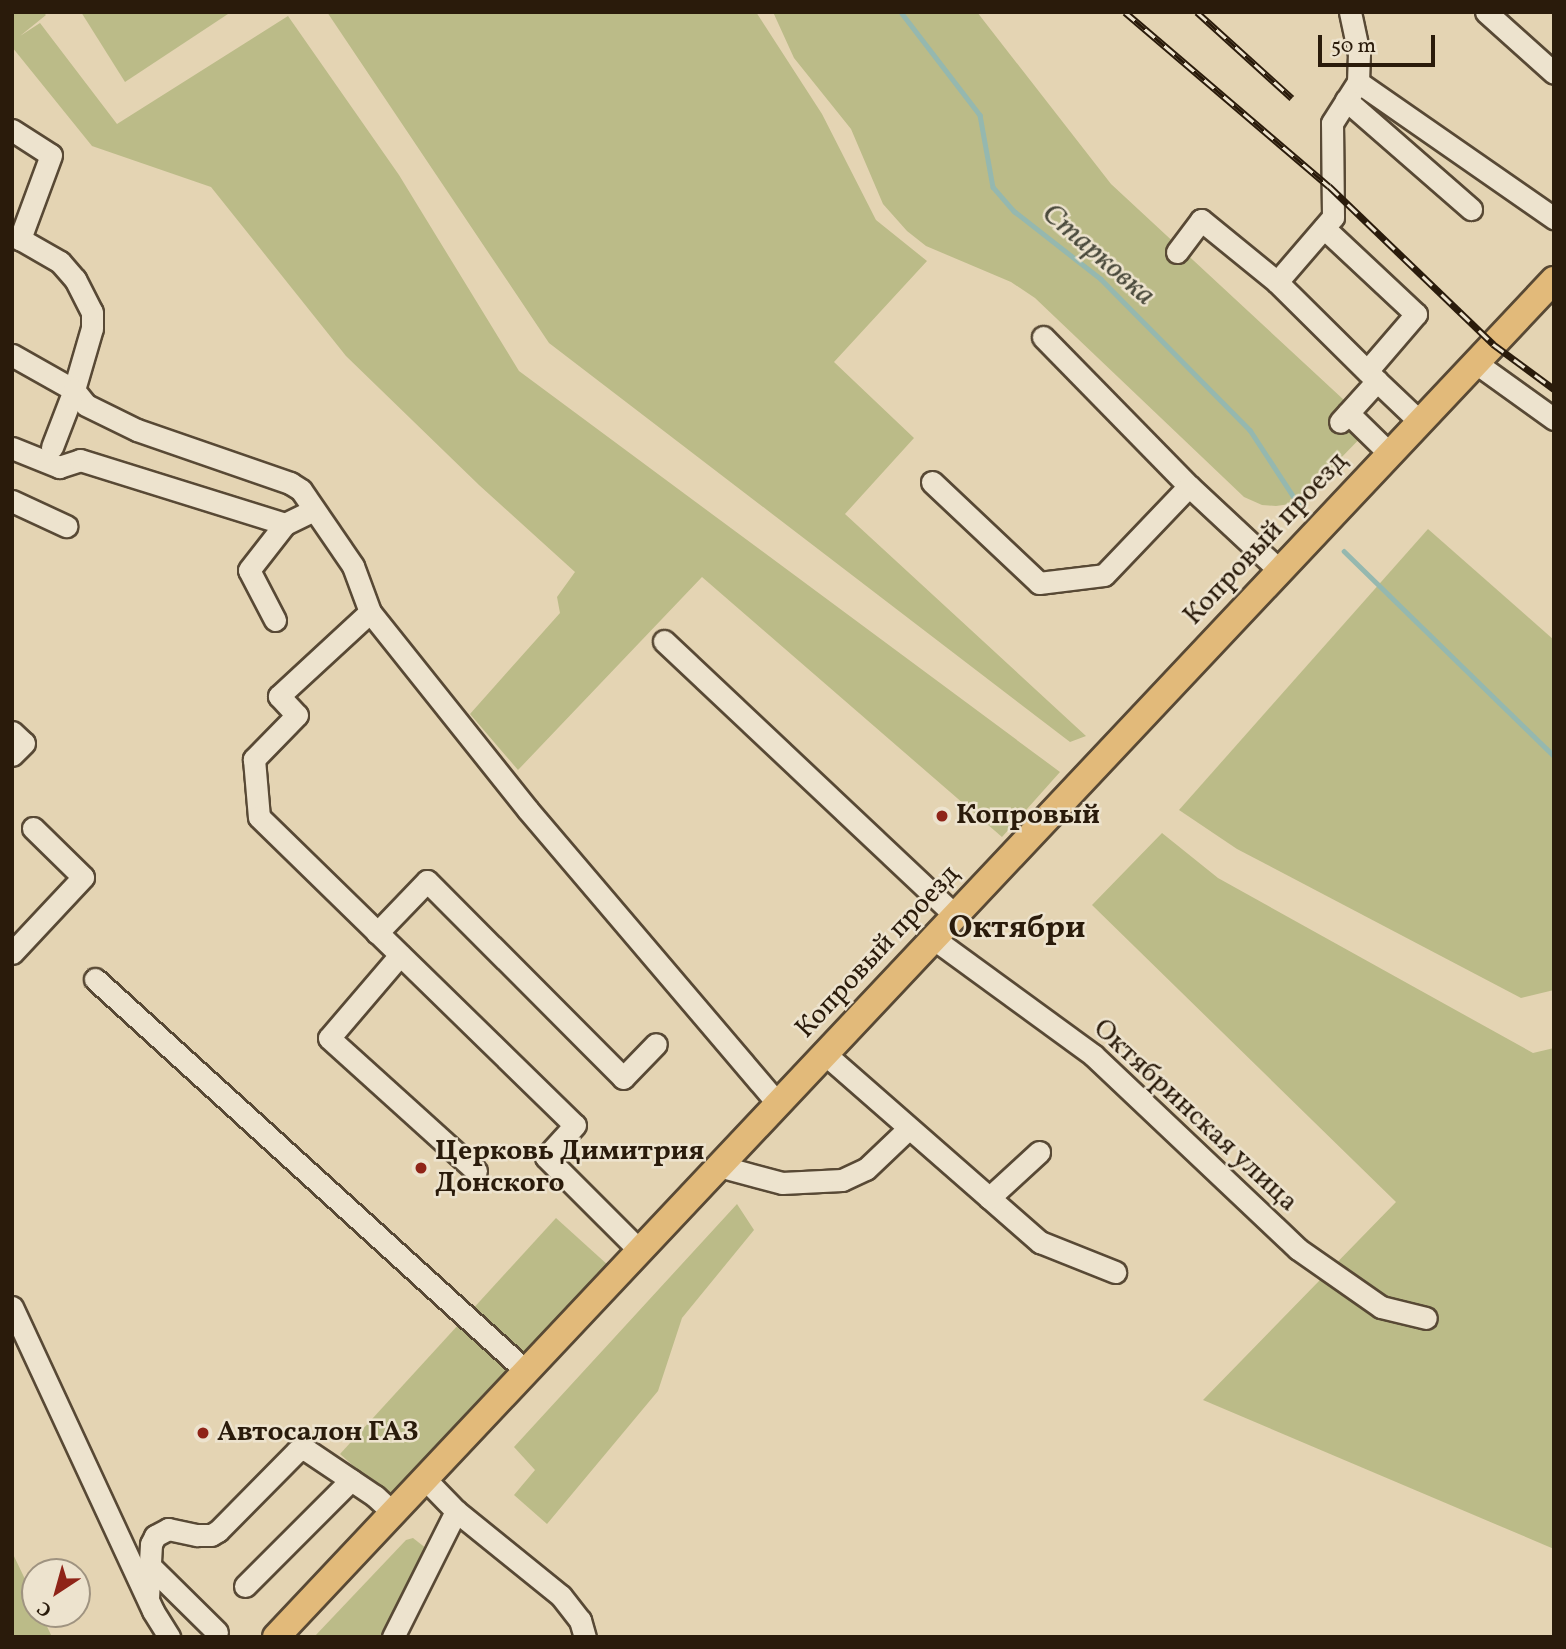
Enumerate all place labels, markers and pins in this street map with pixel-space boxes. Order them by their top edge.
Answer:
place label: Копровый [956,799,1100,833]
marker: Копровый [934,808,950,824]
place label: Церковь Димитрия Донского [435,1135,704,1201]
marker: Церковь Димитрия Донского [413,1160,429,1176]
place label: Автосалон ГАЗ [217,1416,419,1450]
marker: Автосалон ГАЗ [195,1425,211,1441]

